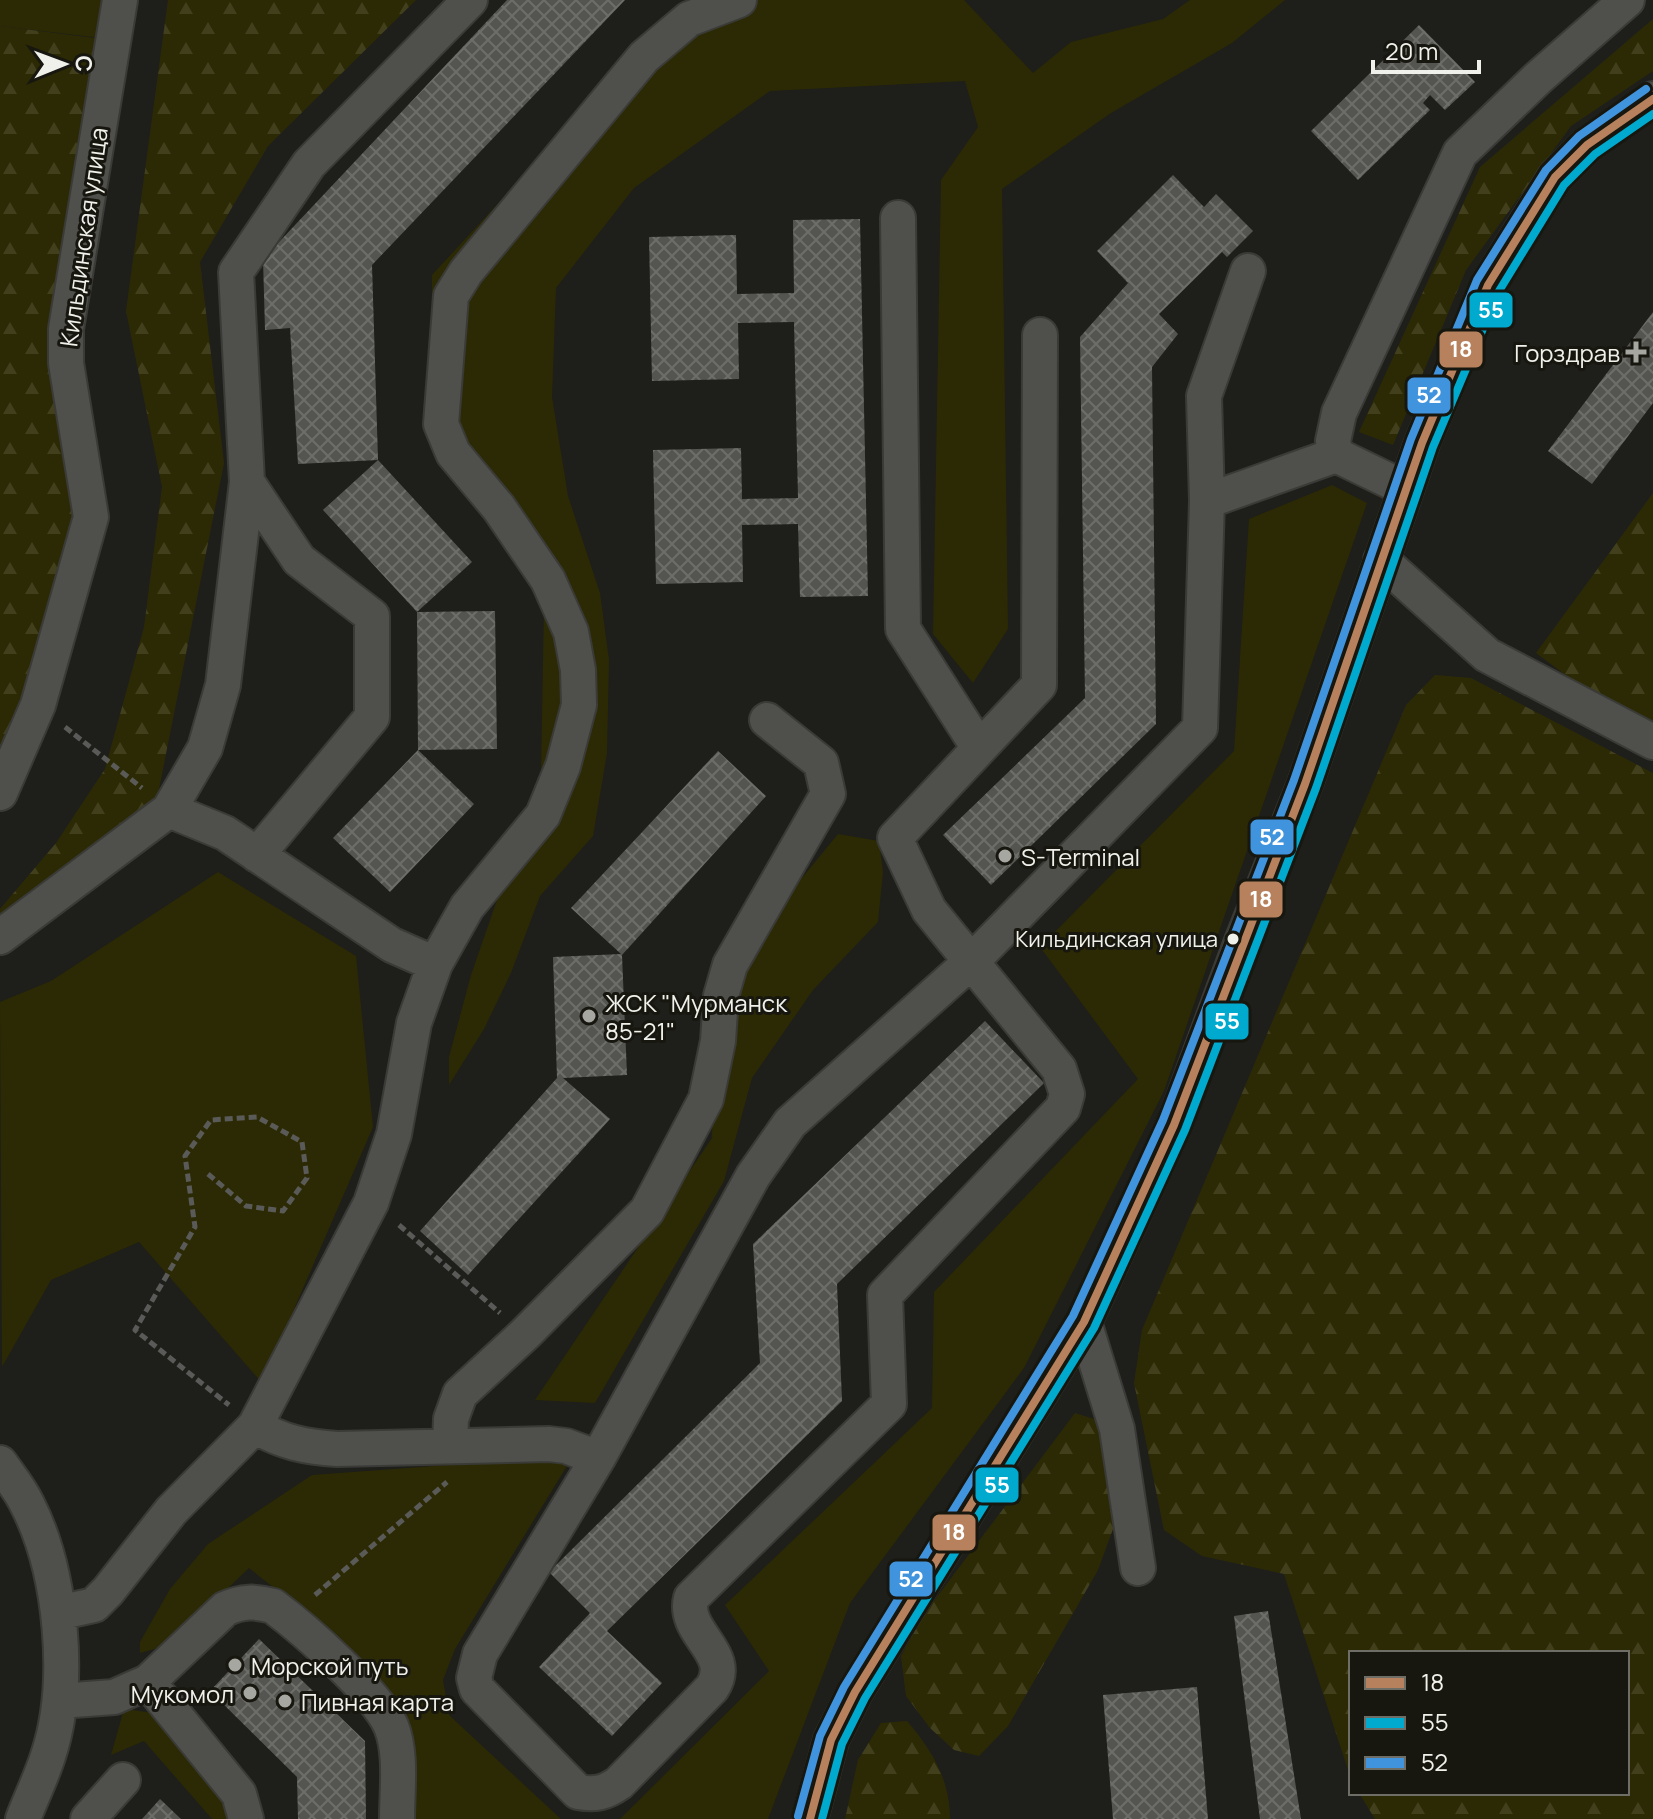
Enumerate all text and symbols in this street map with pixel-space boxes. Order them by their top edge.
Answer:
north arrow [24,24,104,104]
scale bar [1373,24,1479,74]
text: 20 m [1385,34,1438,67]
text: С [69,55,99,72]
street label: Кильдинская улица [51,125,115,349]
line badge: 55 [1468,291,1514,329]
text: 55 [1478,295,1504,325]
line badge: 18 [1438,330,1484,369]
text: 18 [1449,334,1473,364]
place label: Горздрав [1514,336,1620,369]
marker: Горздрав [1627,343,1645,361]
line badge: 52 [1406,376,1452,415]
text: 52 [1416,380,1442,410]
line badge: 52 [1249,818,1295,856]
text: 52 [1259,822,1285,852]
place label: S-Terminal [1021,840,1140,873]
marker: S-Terminal [996,847,1014,865]
line badge: 18 [1238,880,1284,919]
text: 18 [1249,884,1273,914]
place label: Кильдинская улица [1015,924,1218,954]
marker: Кильдинская улица [1225,931,1241,947]
place label: ЖСК "Мурманск 85-21" [605,986,788,1047]
line badge: 55 [1204,1002,1250,1041]
text: 55 [1214,1006,1240,1036]
marker: ЖСК "Мурманск 85-21" [580,1007,598,1025]
line badge: 55 [974,1466,1020,1504]
text: 55 [984,1470,1010,1500]
line badge: 18 [931,1513,977,1552]
text: 18 [942,1517,966,1547]
line badge: 52 [888,1560,934,1598]
text: 52 [898,1564,924,1594]
place label: Морской путь [251,1649,408,1682]
legend [1349,1651,1629,1795]
marker: Морской путь [226,1656,244,1674]
text: 18 [1421,1665,1444,1698]
place label: Мукомол [131,1677,234,1710]
marker: Мукомол [241,1684,259,1702]
place label: Пивная карта [301,1685,454,1718]
marker: Пивная карта [276,1692,294,1710]
text: 55 [1421,1705,1449,1738]
text: 52 [1421,1745,1448,1778]

